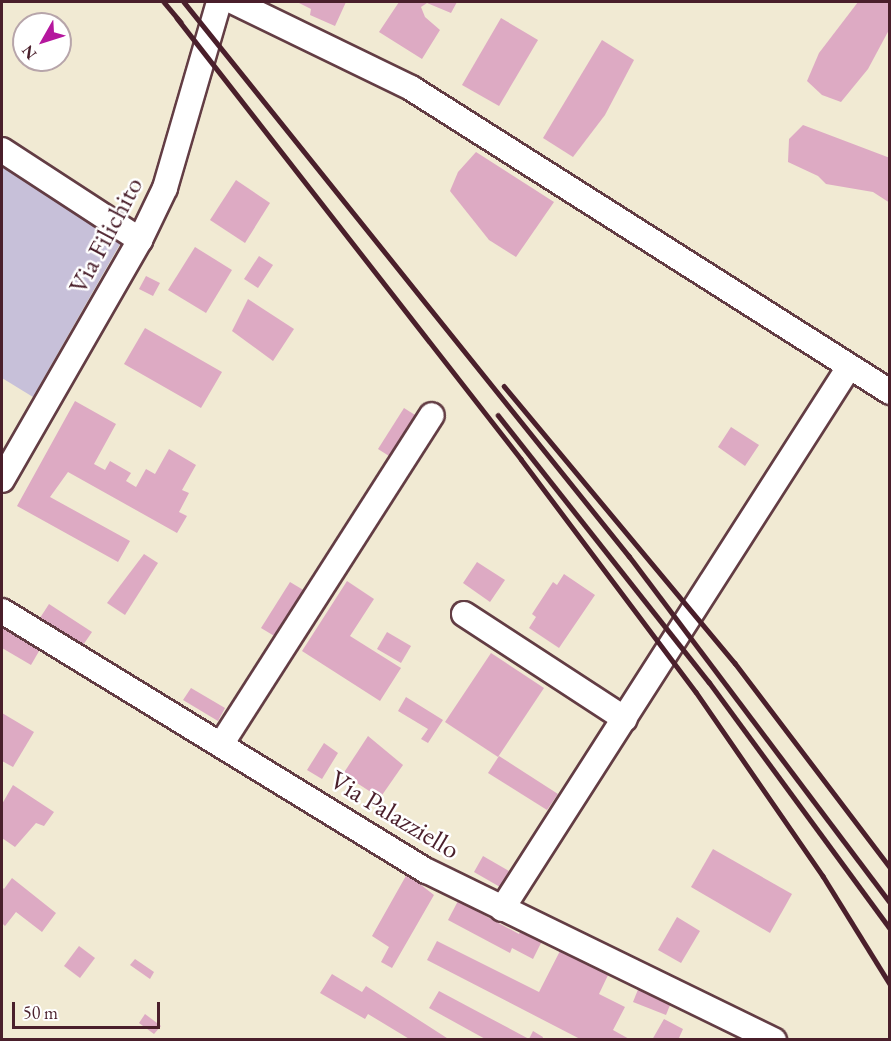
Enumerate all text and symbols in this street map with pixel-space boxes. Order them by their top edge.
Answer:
north arrow [12,12,72,72]
text: N [17,41,41,64]
street label: Via Filichito [61,171,149,299]
street label: Via Palazziello [324,763,466,865]
scale bar [15,990,164,1028]
text: 50 m [23,1001,58,1024]

